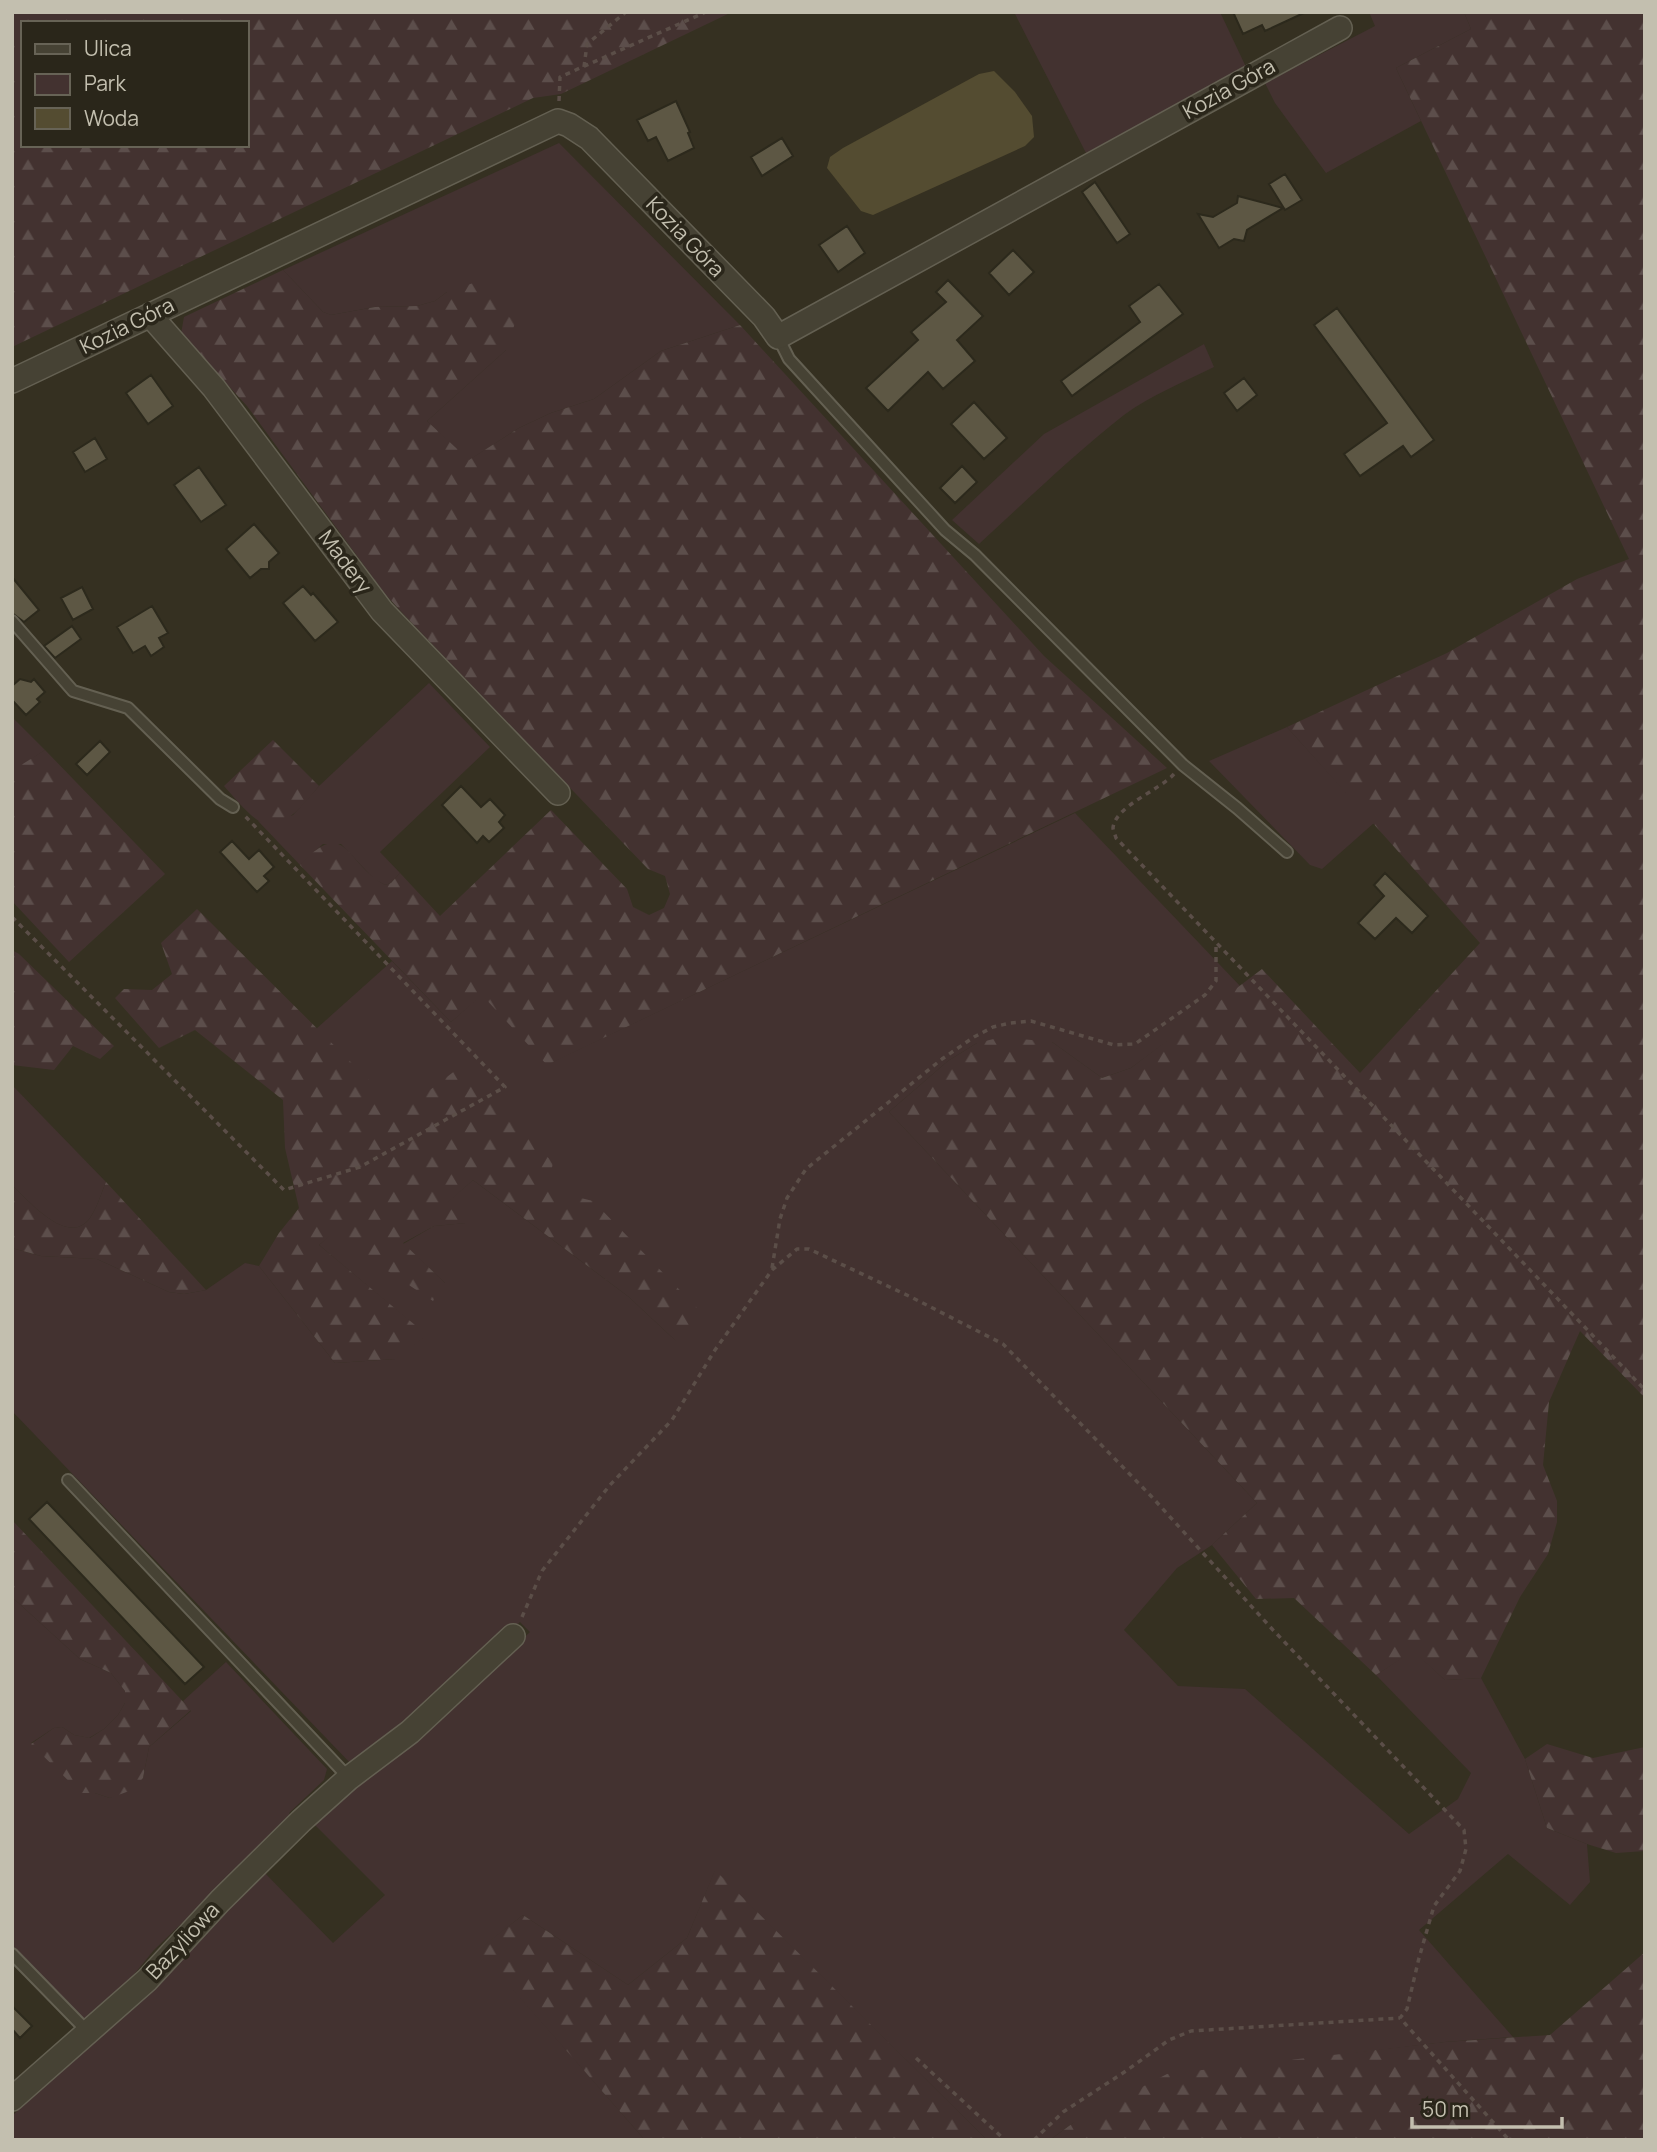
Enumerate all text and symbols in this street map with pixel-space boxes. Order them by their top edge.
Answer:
legend [21,21,248,147]
text: Ulica [84,34,132,62]
street label: Kozia Góra [1177,51,1280,125]
text: Park [84,69,126,97]
text: Woda [84,104,139,132]
street label: Kozia Góra [640,190,731,283]
street label: Kozia Góra [75,290,178,360]
street label: Madery [313,524,379,599]
street label: Bazyliowa [140,1896,225,1985]
scale bar [1412,2086,1562,2130]
text: 50 m [1422,2095,1469,2123]

